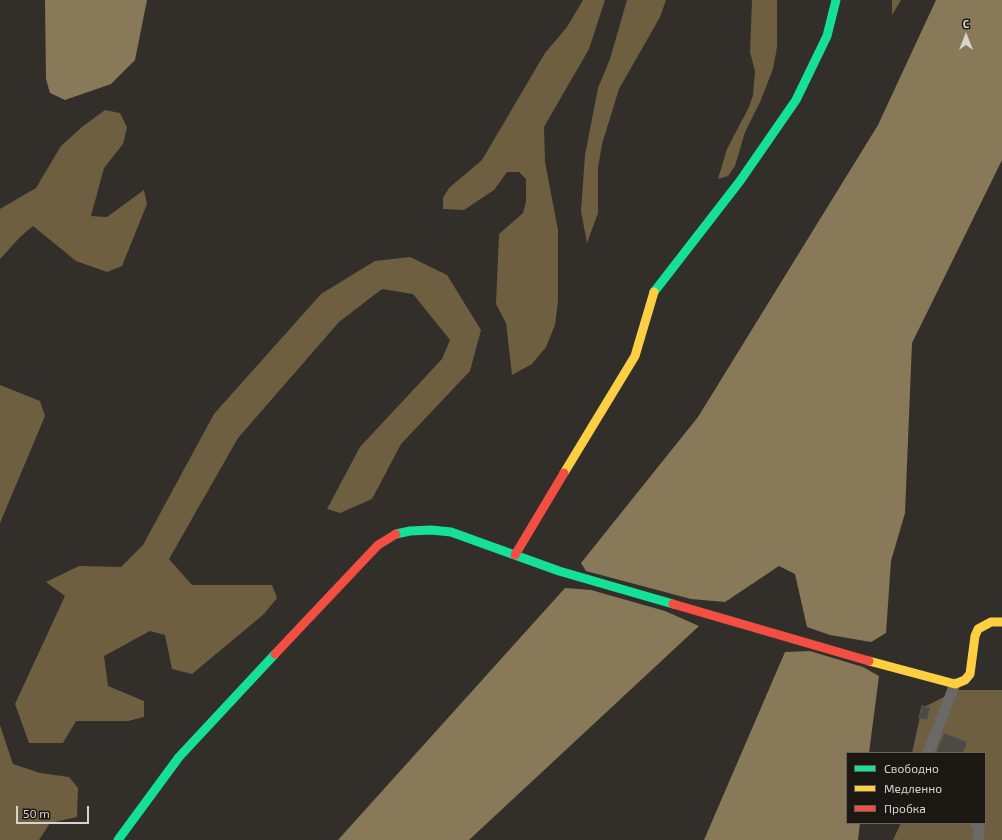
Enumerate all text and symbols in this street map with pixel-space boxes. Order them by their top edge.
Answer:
north arrow [946,16,986,56]
text: С [963,17,969,30]
legend [846,752,986,824]
text: Свободно [884,761,939,775]
text: Медленно [884,781,942,795]
scale bar [18,798,91,824]
text: Пробка [884,801,926,815]
text: 50 m [23,806,50,820]

